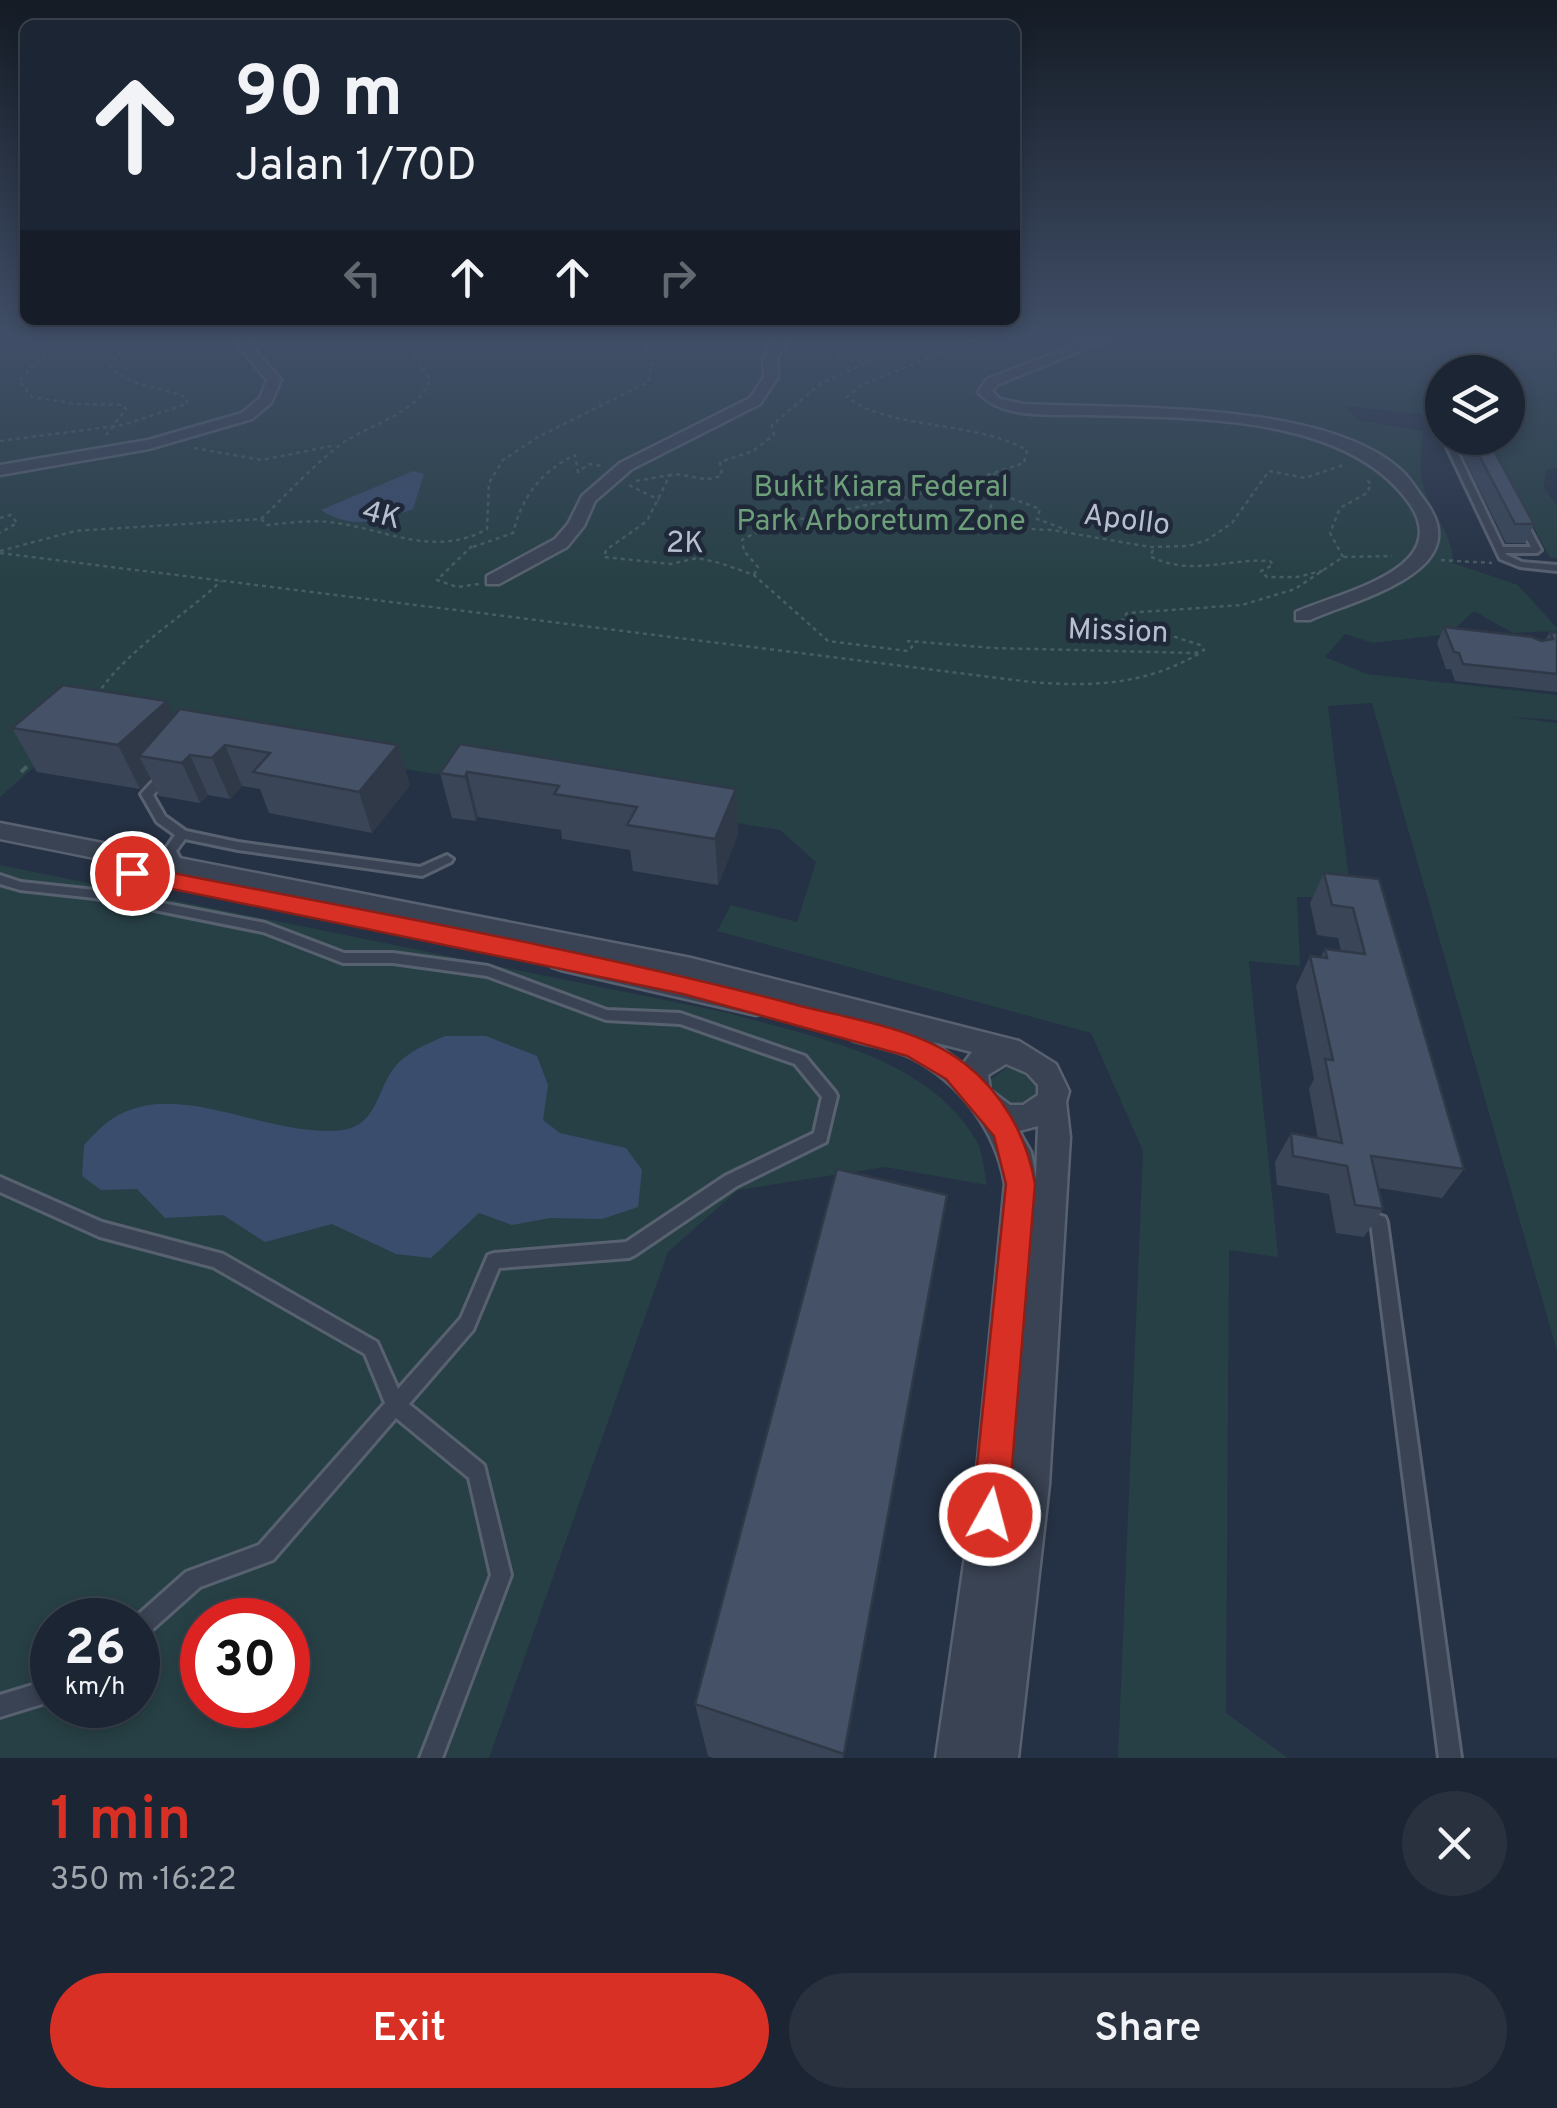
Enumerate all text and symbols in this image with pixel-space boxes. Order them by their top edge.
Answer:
text: 90 m [235,52,403,141]
icon: ahead [70,60,200,190]
text: Jalan 1/70D [235,139,477,196]
icon: left [335,250,390,305]
icon: ahead [440,250,495,305]
icon: ahead [545,250,600,305]
icon: right [650,250,705,305]
map controls [1425,355,1525,455]
button: layers [1425,355,1525,455]
park label: Bukit Kiara Federal Park Arboretum Zone [736,470,1026,541]
street label: 4K [358,494,405,539]
street label: Apollo [1081,498,1172,545]
street label: 2K [666,526,704,563]
street label: Mission [1067,612,1169,653]
pin [90,831,175,916]
icon: arrive [105,846,160,901]
position arrow [938,1463,1042,1567]
speed limit sign: 30 [180,1598,310,1728]
text: 26 [64,1619,126,1682]
text: km/h [65,1672,125,1704]
text: 1 min [50,1785,191,1861]
button: close [1402,1791,1507,1896]
text: 350 m · 16:22 [50,1861,237,1901]
button: Exit [50,1973,769,2088]
button: Share [789,1973,1507,2088]

